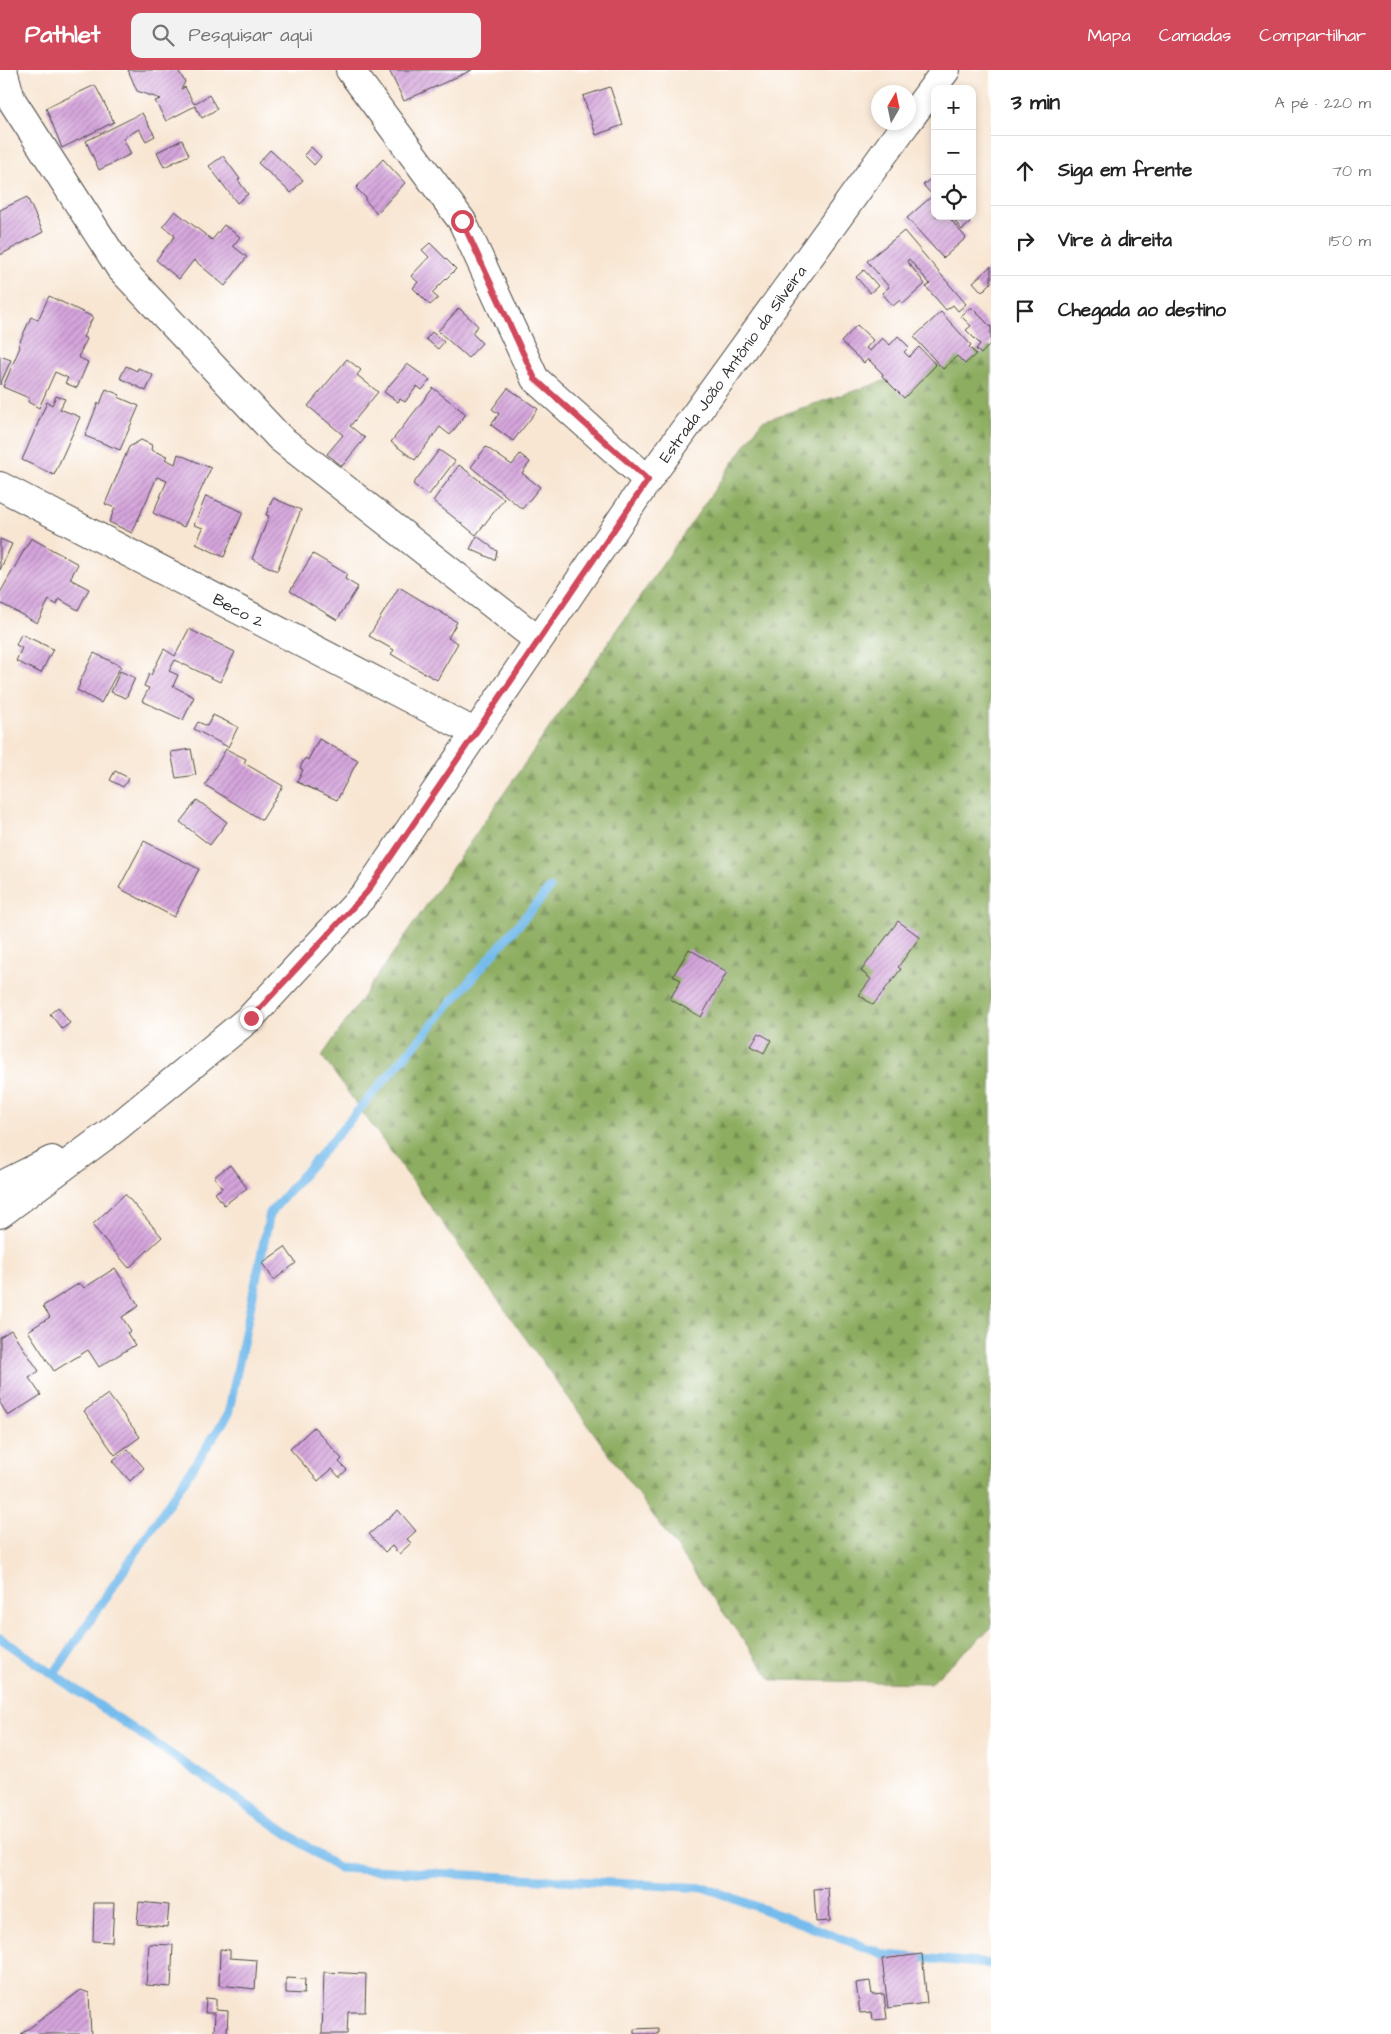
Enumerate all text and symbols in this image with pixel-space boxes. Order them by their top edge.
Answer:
search box [131,13,481,58]
text: Pathlet [25,18,101,52]
icon: search [149,21,177,49]
text: Pesquisar aqui [189,22,312,49]
text: Mapa [1087,23,1131,48]
text: Camadas [1159,23,1231,48]
text: Compartilhar [1259,23,1366,48]
north arrow [871,85,916,130]
map controls [931,85,976,220]
button: + [931,85,976,130]
text: 3 min [1011,88,1060,117]
text: A pé · 220 m [1274,92,1371,114]
button: − [931,130,976,175]
icon: ahead [1011,157,1039,185]
text: Siga em frente [1058,157,1192,184]
text: 70 m [1332,160,1371,182]
button: locate [931,175,976,220]
route start [451,210,474,233]
icon: right [1011,227,1039,255]
text: Vire à direita [1058,227,1172,254]
text: 150 m [1329,230,1371,252]
street label: Estrada João Antônio da Silveira [654,261,812,467]
icon: arrive [1011,297,1039,325]
text: Chegada ao destino [1058,297,1226,324]
street label: Beco 2 [209,588,268,633]
route end [240,1007,263,1030]

